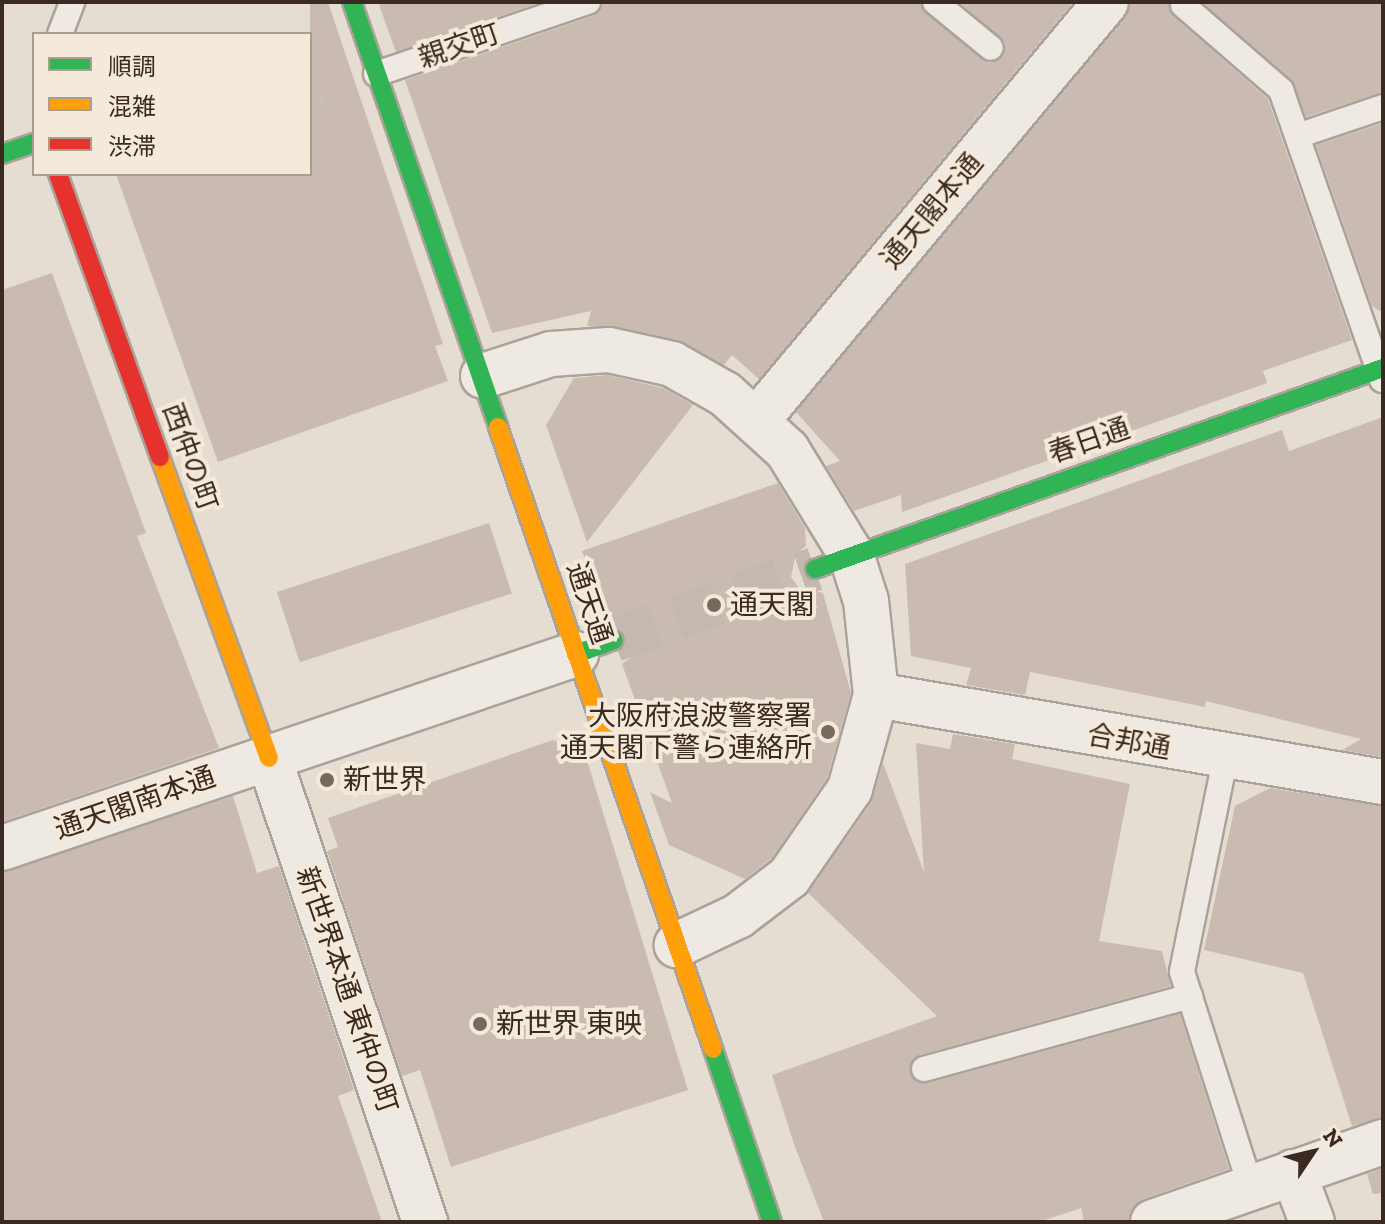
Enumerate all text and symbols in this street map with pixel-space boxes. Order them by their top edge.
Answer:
street label: 親交町 [414,16,504,76]
legend [32,32,312,176]
text: 順調 [108,52,156,81]
text: 混雑 [108,92,156,121]
text: 渋滞 [108,132,156,161]
street label: 通天閣本通 [874,147,990,275]
street label: 西仲の町 [155,399,225,515]
street label: 春日通 [1044,411,1134,471]
street label: 通天通 [559,558,619,648]
place label: 通天閣 [730,588,814,622]
marker: 通天閣 [705,596,723,614]
place label: 大阪府浪波警察署 通天閣下警ら連絡所 [560,699,812,765]
street label: 合邦通 [1085,718,1173,766]
marker: 大阪府浪波警察署 通天閣下警ら連絡所 [819,723,837,741]
street label: 通天閣南本通 [50,760,220,846]
place label: 新世界 [343,763,427,797]
marker: 新世界 [318,771,336,789]
street label: 新世界本通 東仲の町 [289,862,405,1118]
place label: 新世界 東映 [496,1007,642,1041]
marker: 新世界 東映 [471,1015,489,1033]
north arrow [1273,1112,1353,1192]
text: N [1317,1123,1349,1153]

